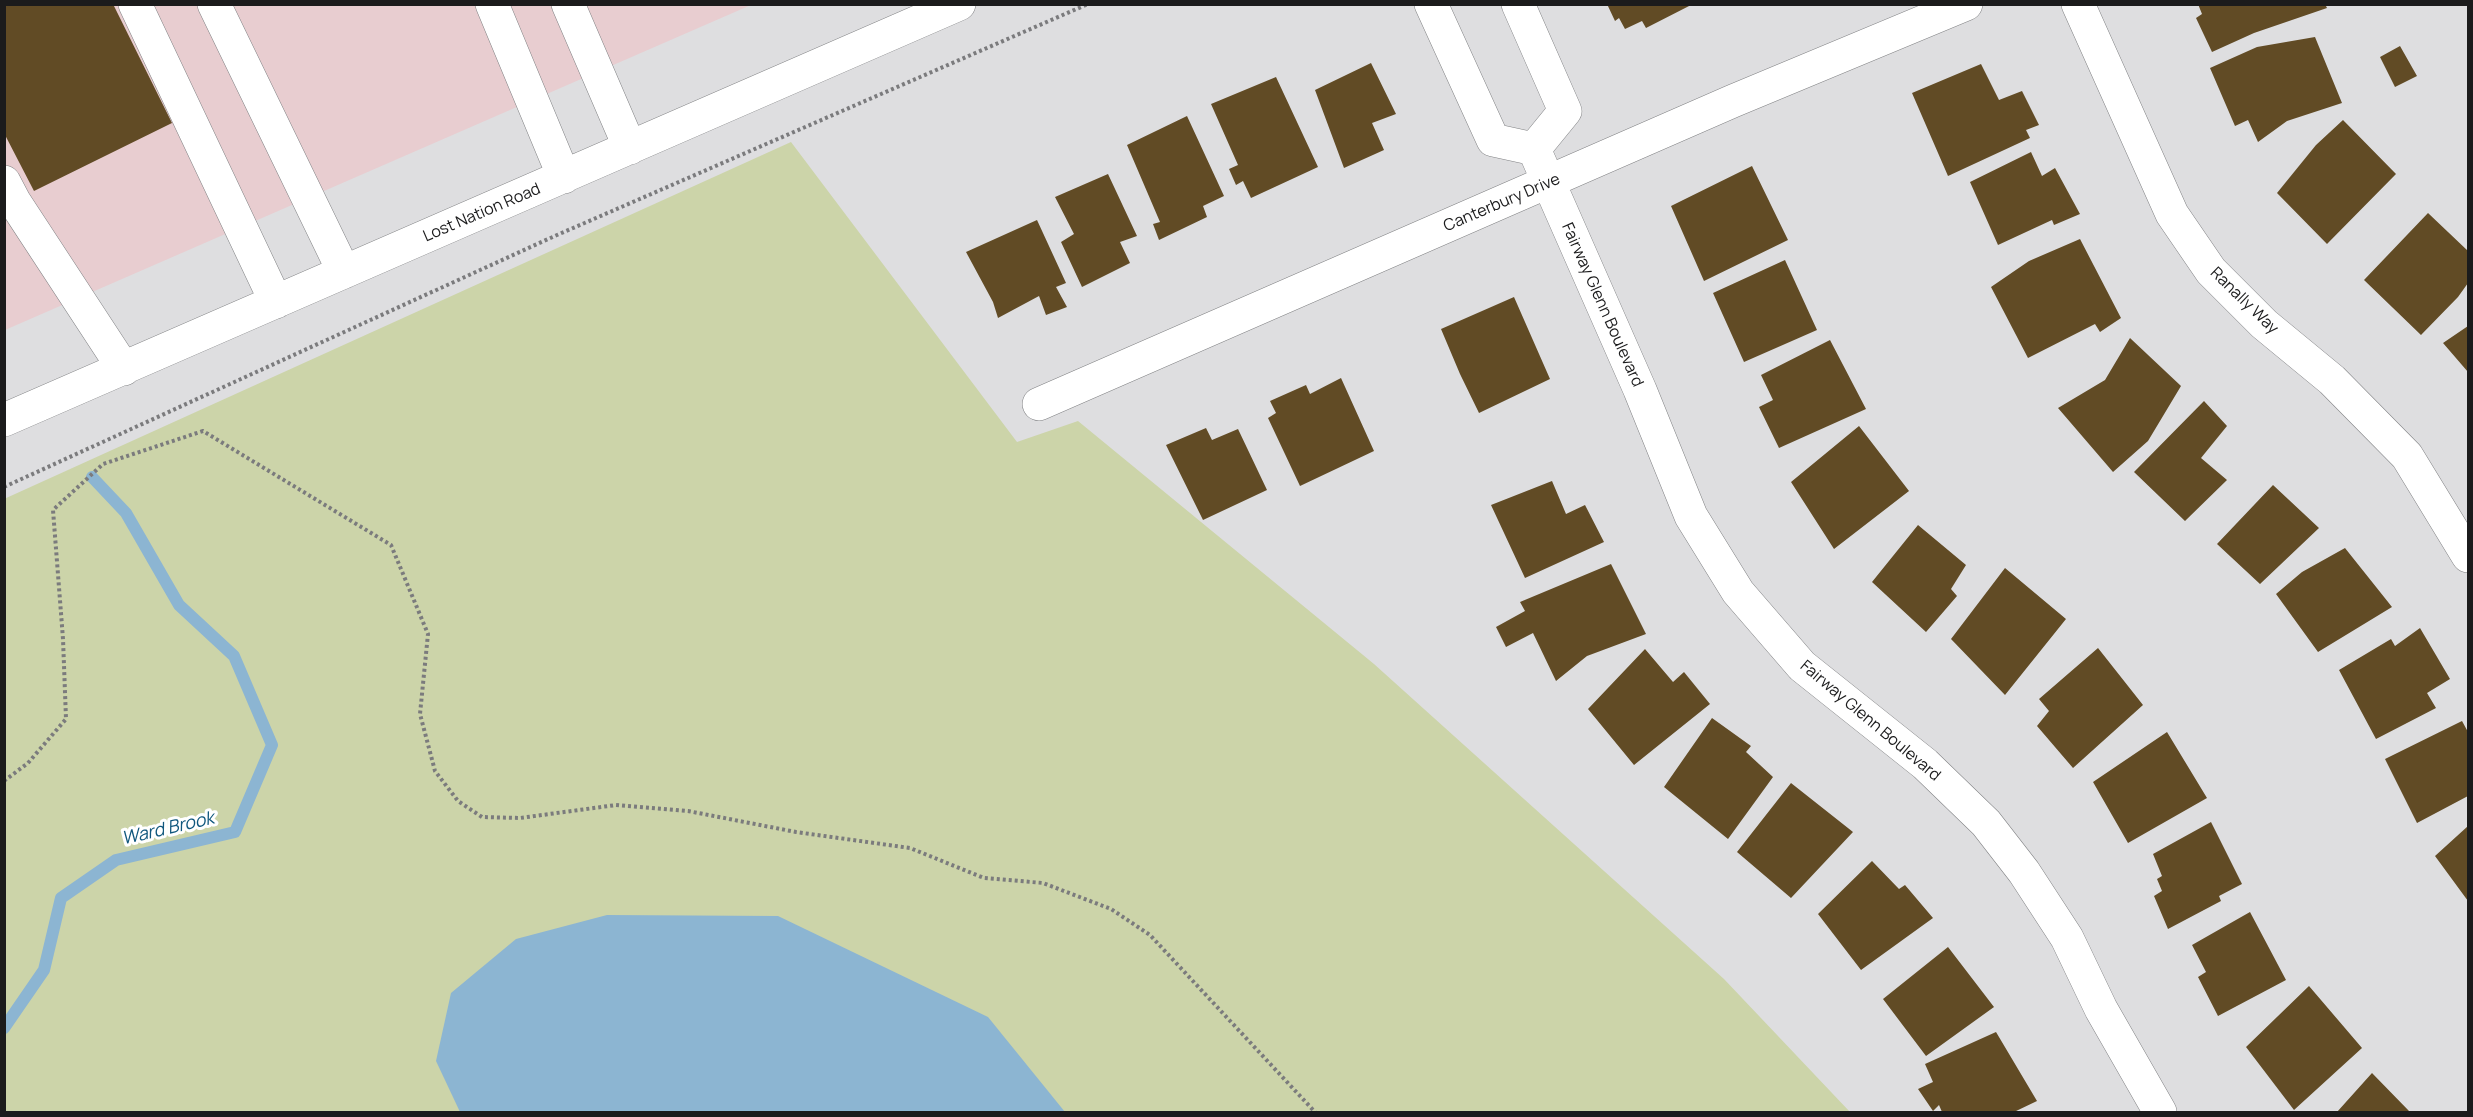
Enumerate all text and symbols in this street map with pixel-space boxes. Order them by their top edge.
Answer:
street label: Canterbury Drive [1441,170,1563,236]
street label: Lost Nation Road [420,180,544,246]
street label: Fairway Glenn Boulevard [1557,220,1647,390]
street label: Ranally Way [2206,264,2282,338]
street label: Fairway Glenn Boulevard [1796,657,1944,785]
water label: Ward Brook [120,808,216,850]

